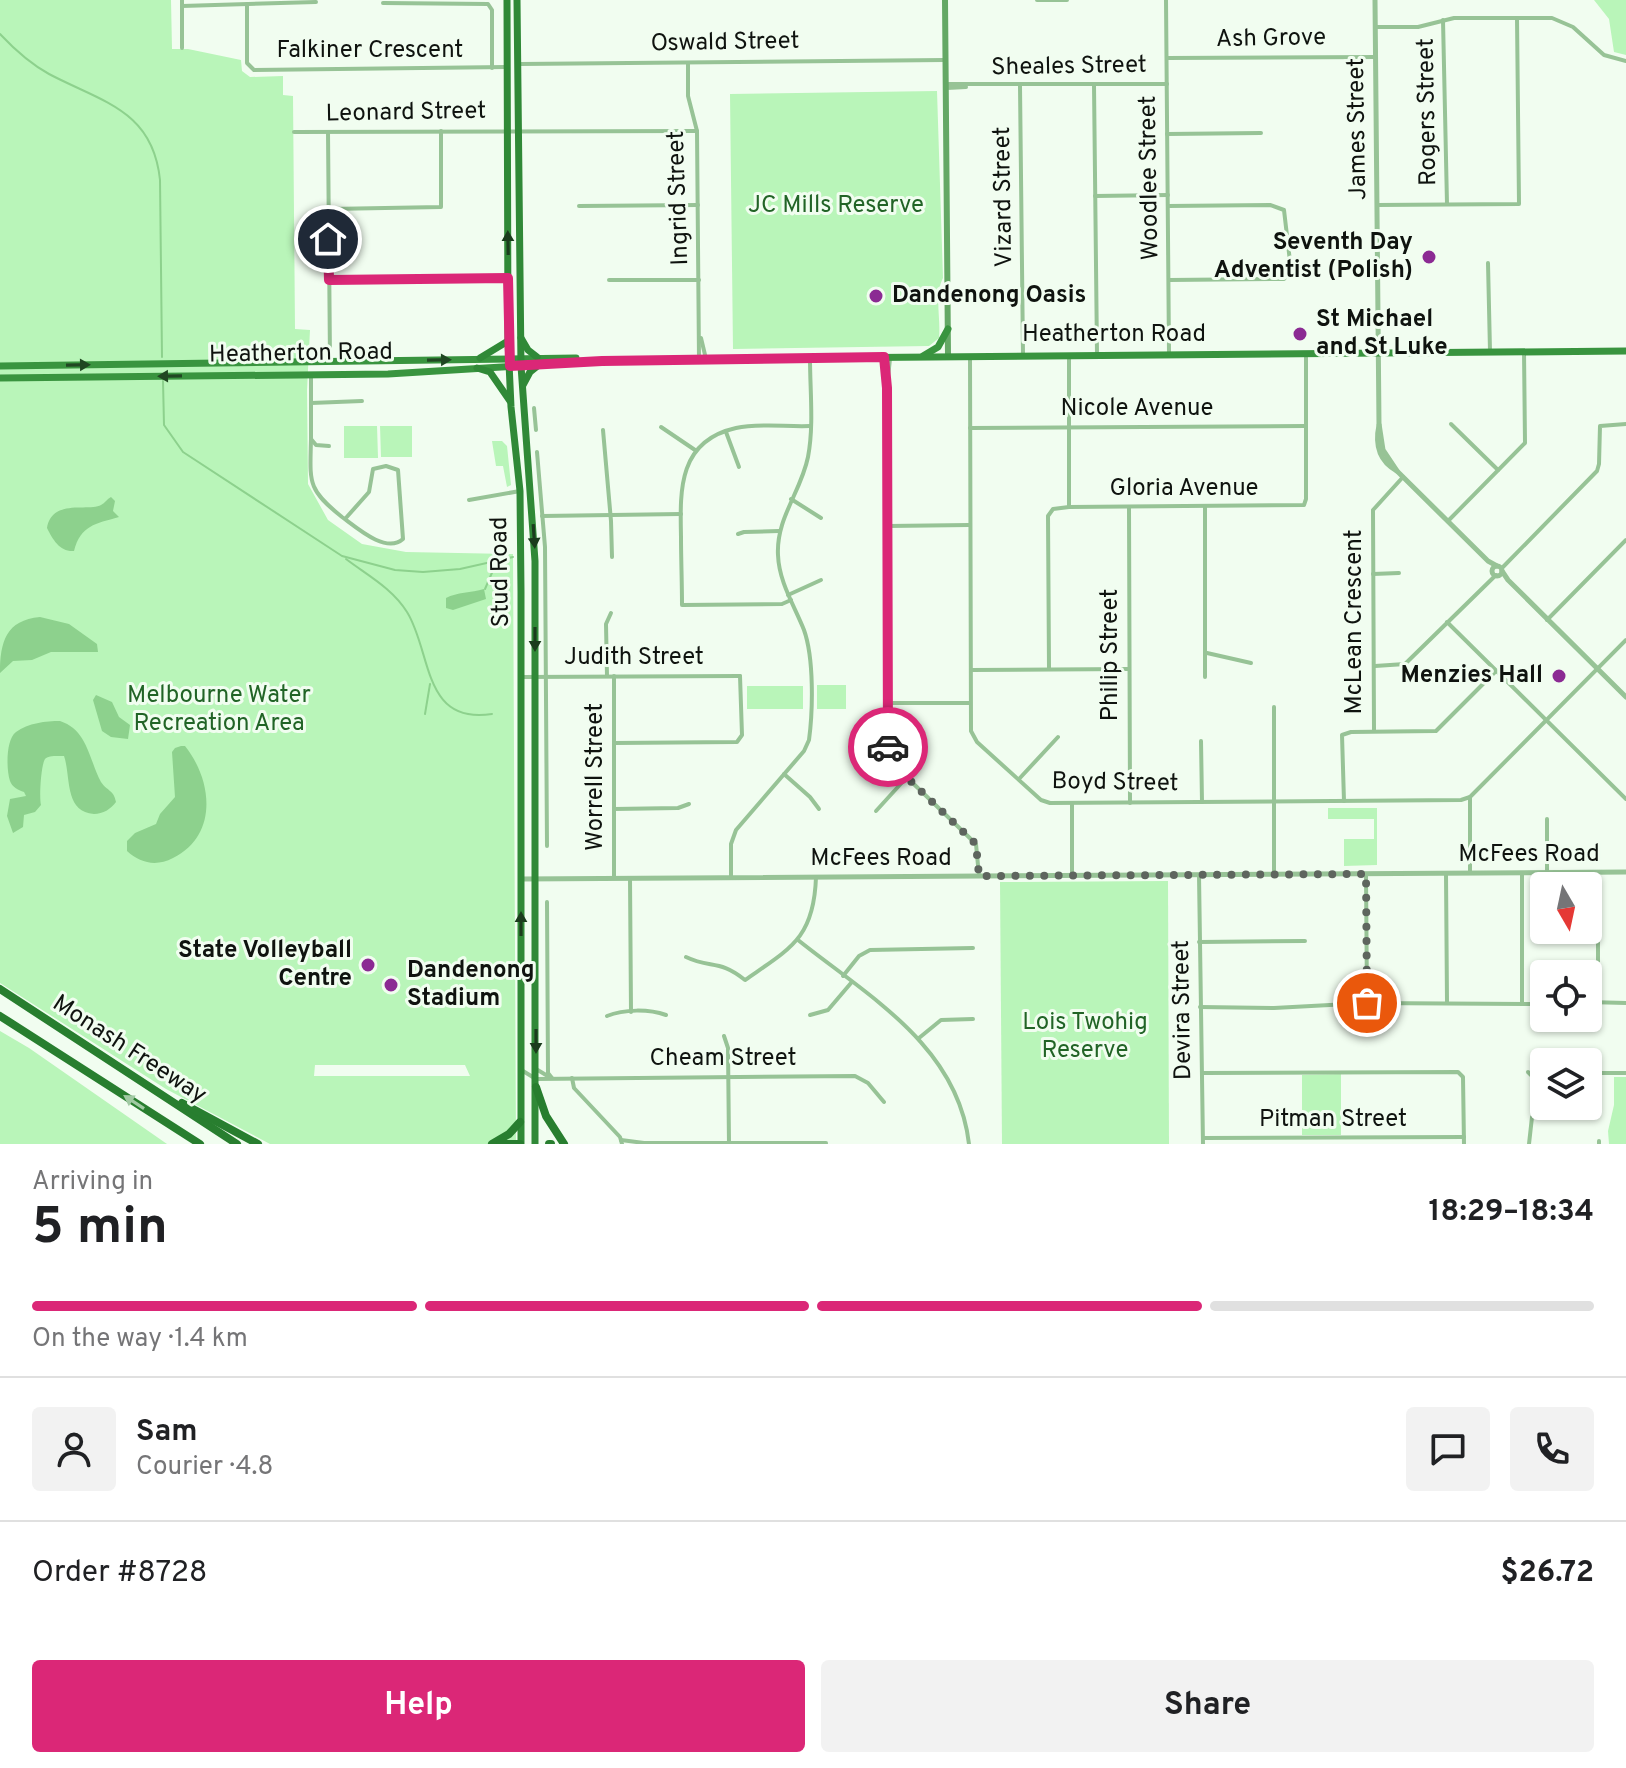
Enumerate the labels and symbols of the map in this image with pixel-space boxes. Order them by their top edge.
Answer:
street label: Ash Grove [1216,23,1326,55]
street label: Oswald Street [650,27,800,59]
street label: Falkiner Crescent [277,36,463,66]
street label: Rogers Street [1412,38,1444,186]
street label: Sheales Street [991,51,1147,83]
street label: James Street [1342,58,1374,200]
street label: Woodlee Street [1134,95,1166,261]
street label: Leonard Street [325,97,487,129]
street label: Vizard Street [988,126,1020,268]
street label: Ingrid Street [662,130,696,266]
park label: JC Mills Reserve [748,191,924,221]
pin [294,205,362,273]
place label: Seventh Day Adventist (Polish) [1214,228,1413,286]
one-way arrow [501,230,514,255]
marker: Seventh Day Adventist (Polish) [1420,248,1438,266]
place label: Dandenong Oasis [892,281,1086,311]
marker: Dandenong Oasis [867,287,885,305]
place label: St Michael and St Luke [1316,305,1448,363]
street label: Heatherton Road [1022,320,1206,350]
marker: St Michael and St Luke [1291,325,1309,343]
street label: Heatherton Road [209,337,393,371]
one-way arrow [427,354,452,366]
one-way arrow [66,359,91,371]
one-way arrow [157,370,182,382]
street label: Nicole Avenue [1061,394,1213,424]
street label: Gloria Avenue [1110,474,1258,504]
street label: Stud Road [485,516,517,628]
one-way arrow [527,524,540,549]
street label: McLean Crescent [1340,529,1370,715]
street label: Philip Street [1096,589,1126,721]
one-way arrow [529,627,541,652]
street label: Judith Street [564,643,704,673]
place label: Menzies Hall [1400,661,1543,691]
marker: Menzies Hall [1550,667,1568,685]
park label: Melbourne Water Recreation Area [127,681,311,739]
street label: Worrell Street [581,703,611,851]
courier [848,707,928,787]
street label: Boyd Street [1051,767,1179,799]
street label: McFees Road [1458,840,1600,870]
street label: McFees Road [810,844,952,874]
north arrow [1530,872,1602,944]
one-way arrow [515,911,527,936]
place label: State Volleyball Centre [178,936,352,994]
street label: Devira Street [1167,940,1199,1080]
marker: State Volleyball Centre [359,956,377,974]
place label: Dandenong Stadium [407,956,535,1014]
pin [1333,969,1401,1037]
marker: Dandenong Stadium [382,976,400,994]
street label: Monash Freeway [46,989,212,1111]
park label: Lois Twohig Reserve [1022,1008,1148,1066]
one-way arrow [530,1029,542,1054]
street label: Cheam Street [649,1044,797,1074]
one-way arrow [123,1095,145,1109]
street label: Pitman Street [1259,1105,1407,1135]

